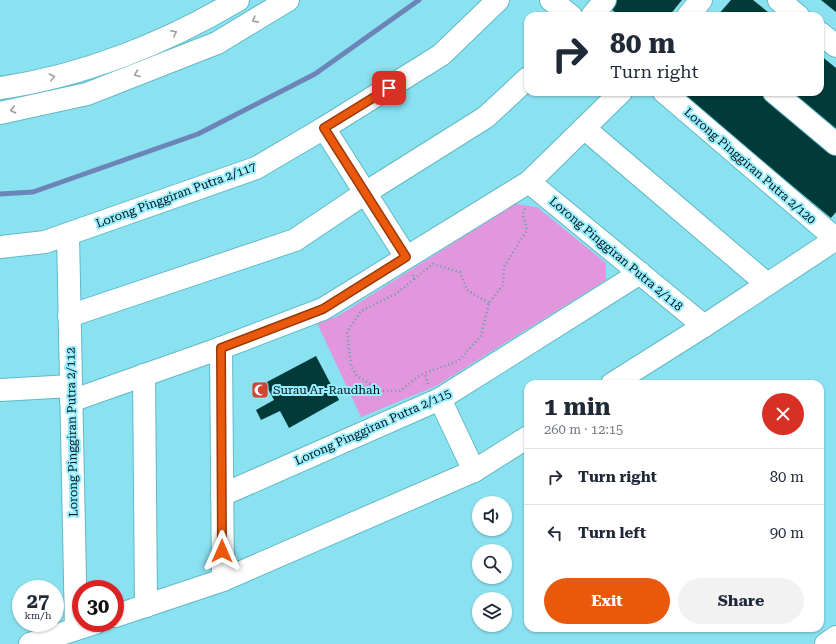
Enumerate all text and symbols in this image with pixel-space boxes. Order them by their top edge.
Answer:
one-way arrow [252,16,259,23]
text: 80 m [610,27,675,60]
icon: right [544,28,596,80]
one-way arrow [170,30,177,38]
text: Turn right [610,61,698,82]
one-way arrow [134,70,141,78]
pin [372,71,406,105]
one-way arrow [49,73,55,81]
icon: arrive [378,77,400,99]
one-way arrow [10,105,16,113]
street label: Lorong Pinggiran Putra 2/120 [681,105,819,227]
street label: Lorong Pinggiran Putra 2/117 [94,159,258,231]
street label: Lorong Pinggiran Putra 2/118 [546,194,686,314]
street label: Lorong Pinggiran Putra 2/112 [64,347,80,517]
mosque icon: Surau Ar-Raudhah [250,380,270,400]
place label: Surau Ar-Raudhah [273,383,381,397]
street label: Lorong Pinggiran Putra 2/115 [293,386,454,468]
text: 1 min [544,393,611,421]
button: close [762,393,804,435]
text: 260 m · 12:15 [544,422,623,437]
icon: right [544,466,566,488]
text: Turn right [578,468,657,486]
text: 80 m [770,468,804,486]
map controls [472,496,512,632]
button: sound [472,496,512,536]
icon: left [544,522,566,544]
text: Turn left [578,524,646,542]
text: 90 m [770,524,804,542]
position arrow [201,530,243,572]
button: search [472,544,512,584]
button: Exit [544,578,670,624]
button: Share [678,578,804,624]
speed limit sign: 30 [72,580,124,632]
text: 27 [27,589,49,613]
button: layers [472,592,512,632]
text: km/h [25,610,51,621]

